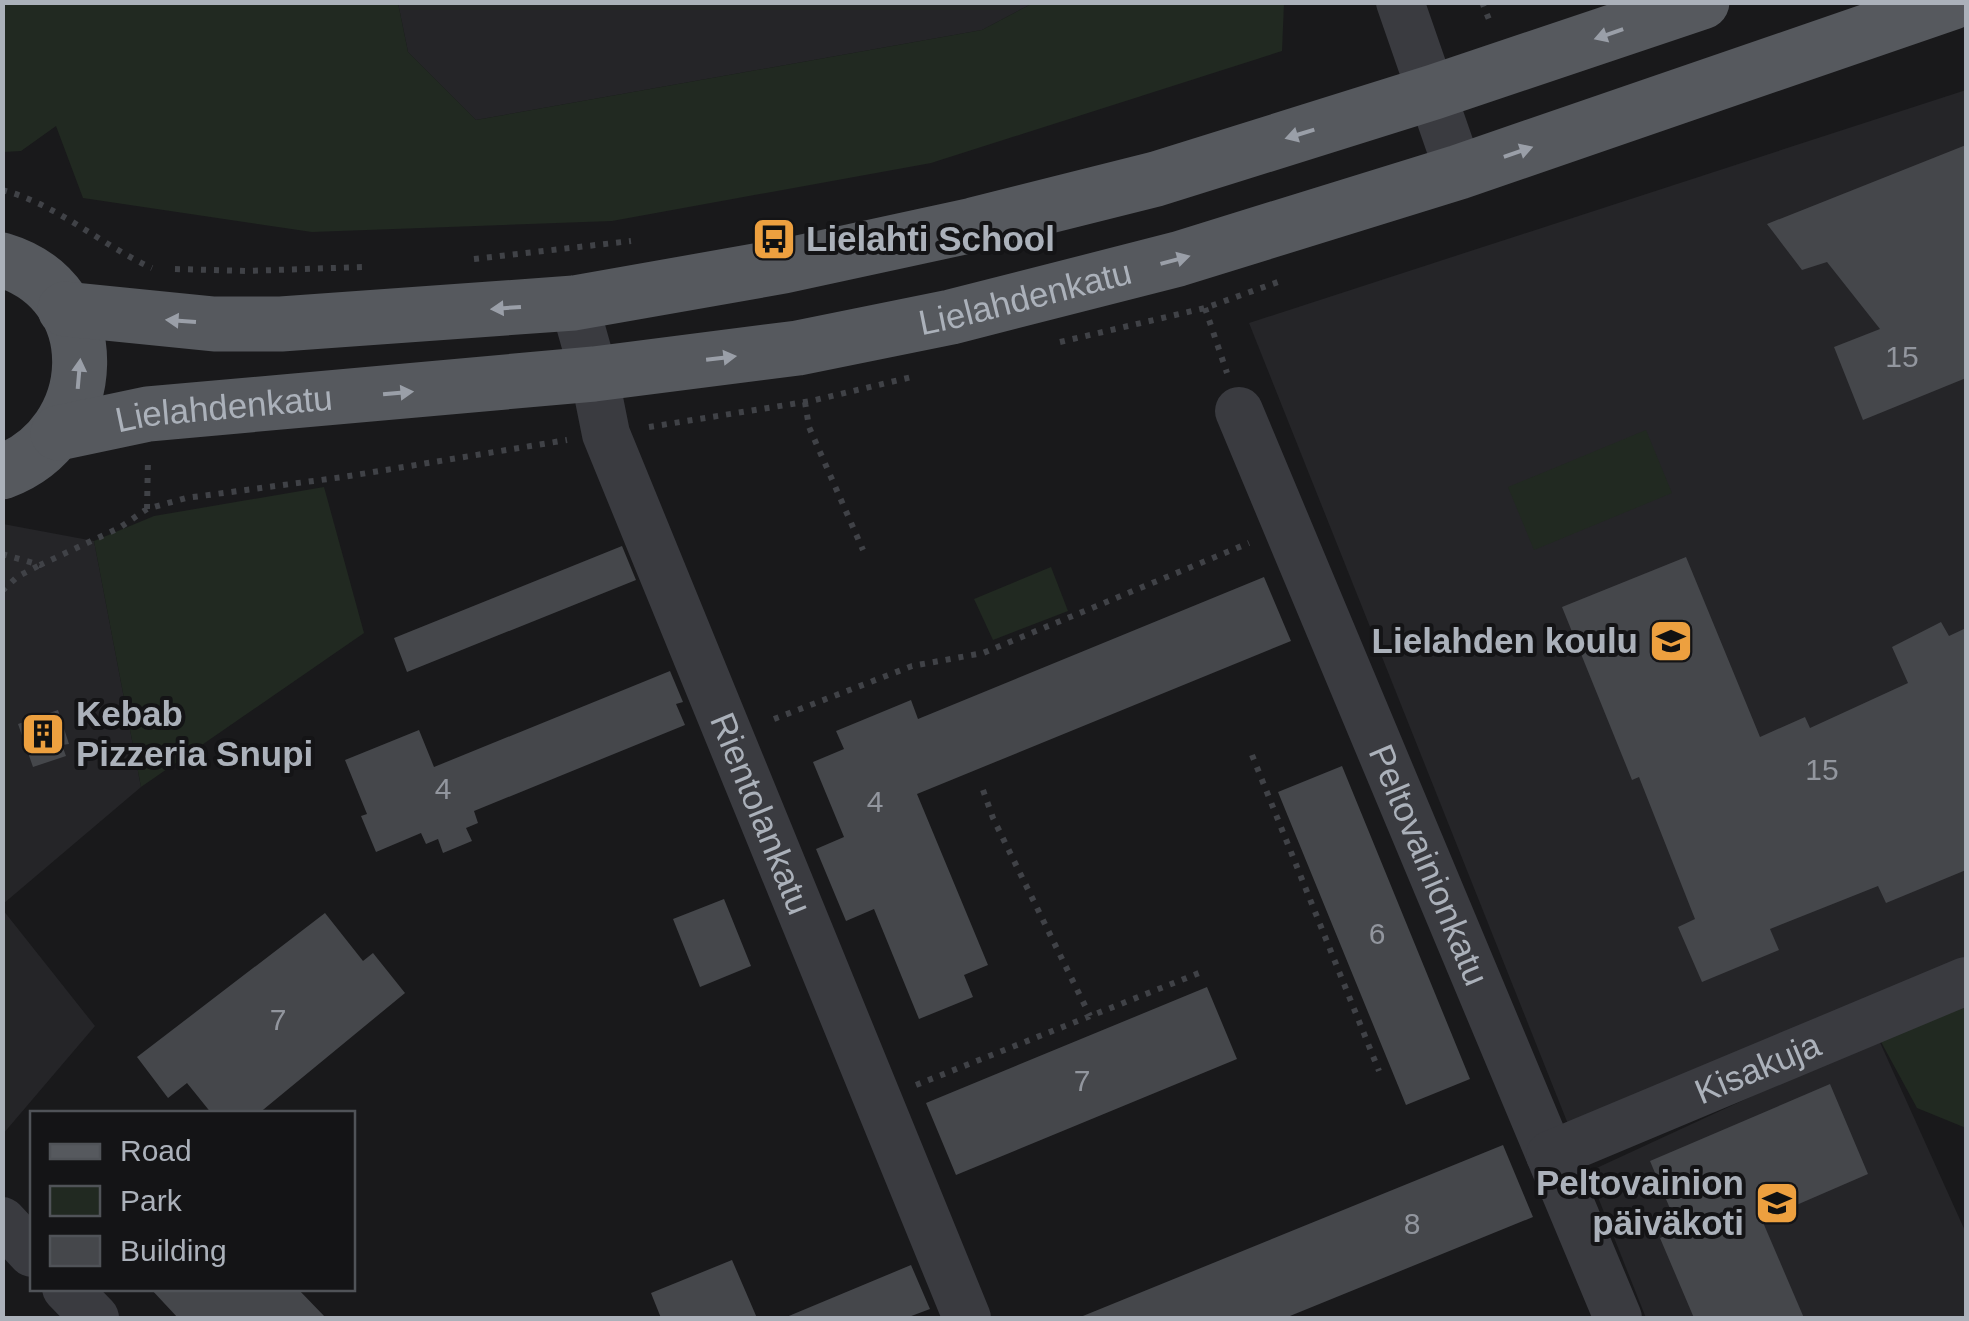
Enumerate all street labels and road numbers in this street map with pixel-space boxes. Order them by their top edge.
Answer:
street label: Lielahdenkatu [915,252,1135,342]
street label: Lielahdenkatu [112,378,334,439]
street label: Rientolankatu [703,707,820,920]
street label: Peltovainionkatu [1362,739,1497,991]
street label: Kisakuja [1689,1024,1826,1111]

